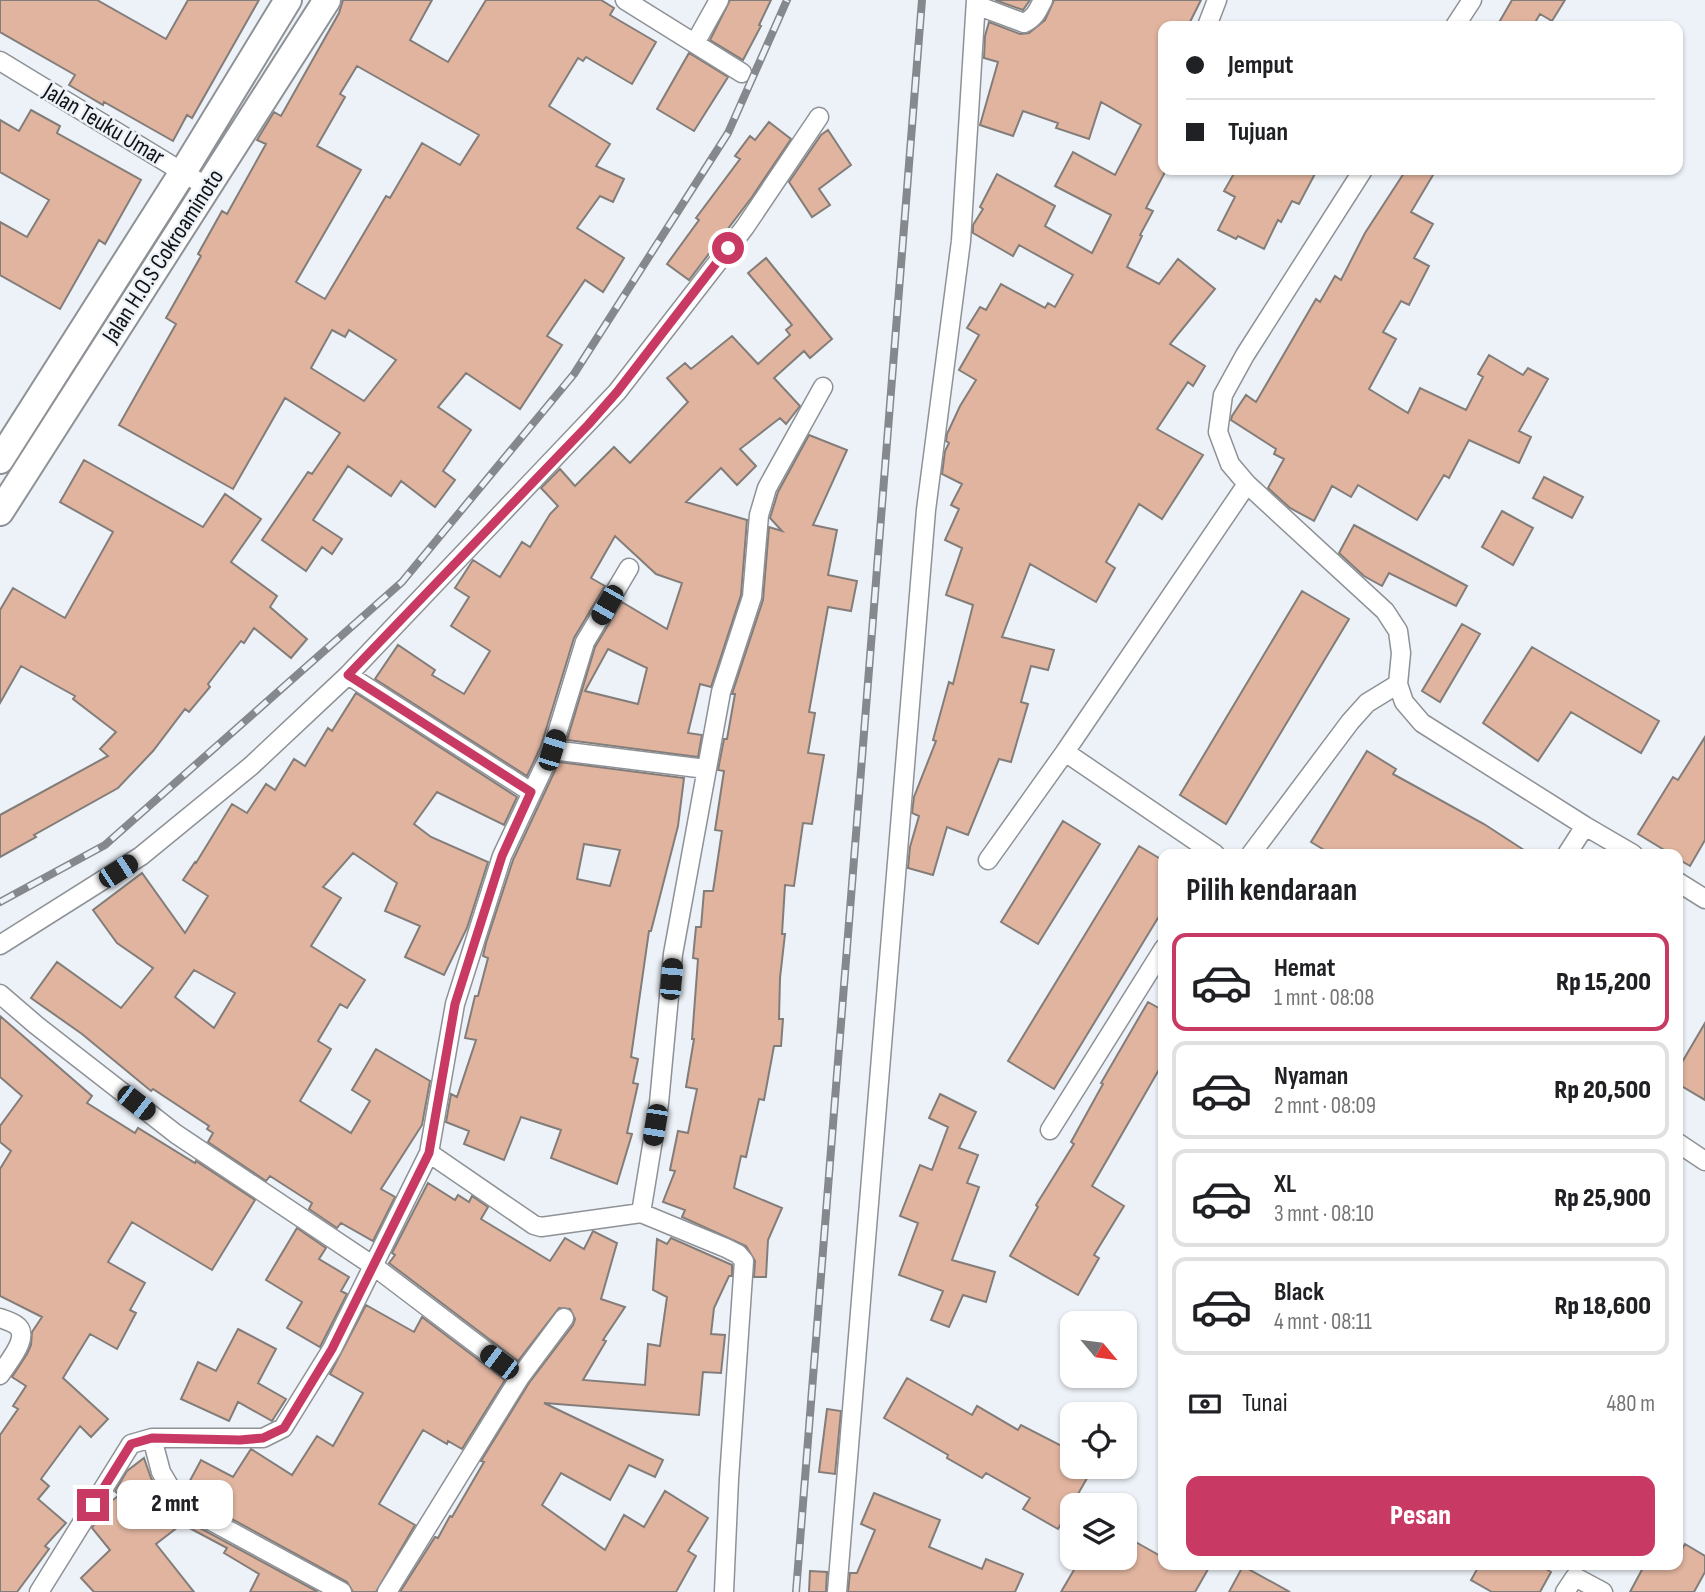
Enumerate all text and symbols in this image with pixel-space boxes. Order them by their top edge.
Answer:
text: Jemput [1228,50,1293,81]
street label: Jalan Teuku Umar [37,76,170,172]
text: Tujuan [1228,117,1288,148]
street label: Jalan H.O.S Cokroaminoto [95,164,230,349]
route start [712,232,744,264]
car [588,582,627,628]
car [536,727,569,773]
car [95,851,142,891]
text: Pilih kendaraan [1186,871,1357,910]
icon: car [1190,951,1253,1014]
text: Hemat [1274,953,1335,984]
car [659,957,684,1001]
text: Rp 15,200 [1556,967,1651,998]
text: 1 mnt · 08:08 [1274,984,1374,1012]
icon: car [1190,1059,1253,1122]
text: Nyaman [1274,1061,1348,1092]
text: Rp 20,500 [1554,1075,1651,1106]
car [113,1082,160,1124]
text: 2 mnt · 08:09 [1274,1092,1376,1120]
car [642,1103,669,1147]
icon: car [1190,1167,1253,1230]
text: XL [1274,1169,1296,1200]
text: Rp 25,900 [1554,1183,1651,1214]
text: 3 mnt · 08:10 [1274,1200,1374,1228]
icon: car [1190,1275,1253,1338]
text: Black [1274,1277,1324,1308]
text: Rp 18,600 [1554,1291,1651,1322]
text: 4 mnt · 08:11 [1274,1308,1372,1336]
north arrow [1060,1311,1138,1388]
map controls [1060,1311,1137,1570]
car [476,1341,523,1383]
icon: cash [1186,1385,1224,1423]
text: Tunai [1242,1388,1288,1419]
text: 480 m [1607,1390,1655,1418]
button: locate [1060,1402,1137,1479]
button: Pesan [1186,1476,1655,1556]
callout: 2 mnt [118,1480,233,1530]
route end [77,1489,109,1521]
text: 2 mnt [151,1490,199,1518]
button: layers [1060,1493,1137,1570]

